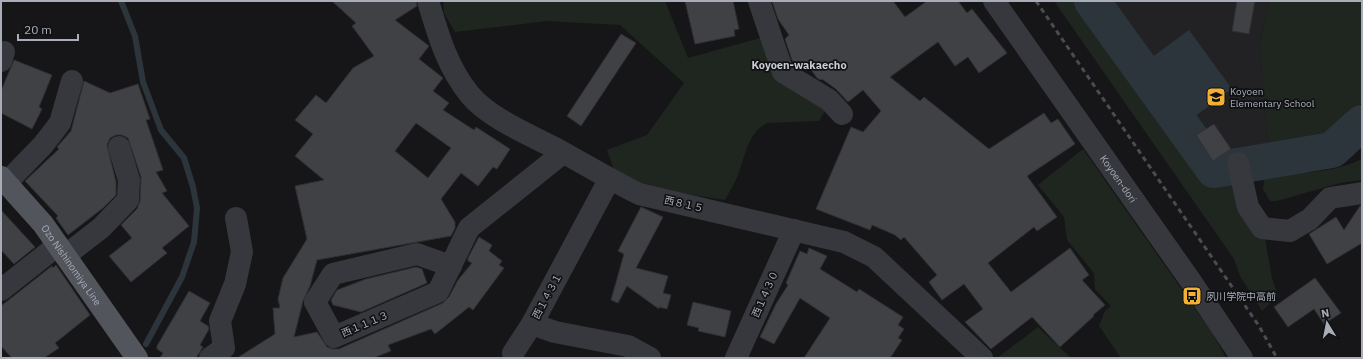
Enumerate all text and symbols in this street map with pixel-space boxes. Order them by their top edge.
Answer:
scale bar [18,16,78,42]
text: 20 m [24,22,52,37]
district label: Koyoen-wakaecho [751,58,847,72]
place label: Koyoen Elementary School [1230,85,1315,110]
school or university icon: Koyoen Elementary School [1205,86,1227,108]
street label: Koyoen-dori [1098,152,1140,205]
street label: 西８１５ [663,193,705,215]
street label: Ozo Nishinomiya Line [39,222,105,308]
street label: 西１４３０ [749,269,781,319]
street label: 西１４３１ [530,271,564,321]
bus stop icon: 夙川学院中高前 [1181,285,1203,307]
place label: 夙川学院中高前 [1206,290,1276,303]
north arrow [1307,303,1347,343]
text: N [1320,306,1330,321]
street label: 西１１１３ [339,308,391,340]

